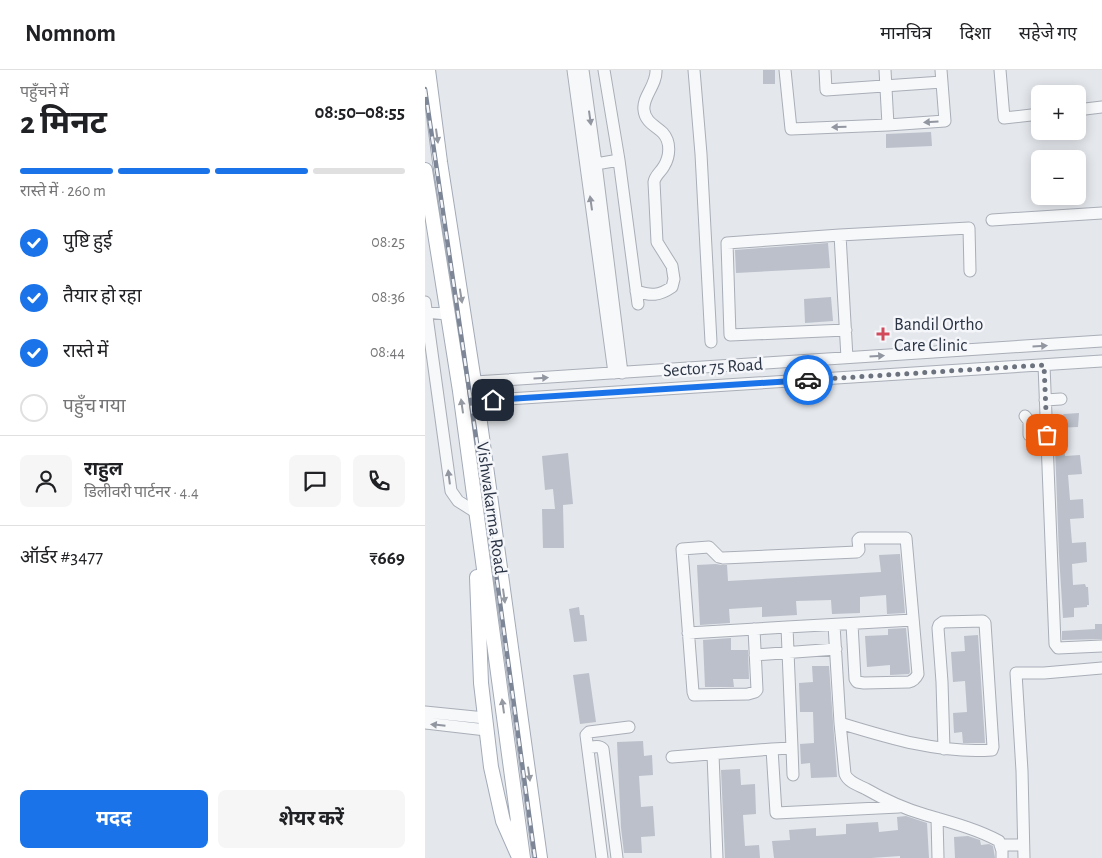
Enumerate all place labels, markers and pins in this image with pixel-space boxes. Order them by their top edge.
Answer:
place label: Bandil Ortho Care Clinic [894,316,984,355]
marker: Bandil Ortho Care Clinic [876,327,890,341]
pin [472,379,514,421]
pin [1026,414,1068,456]

